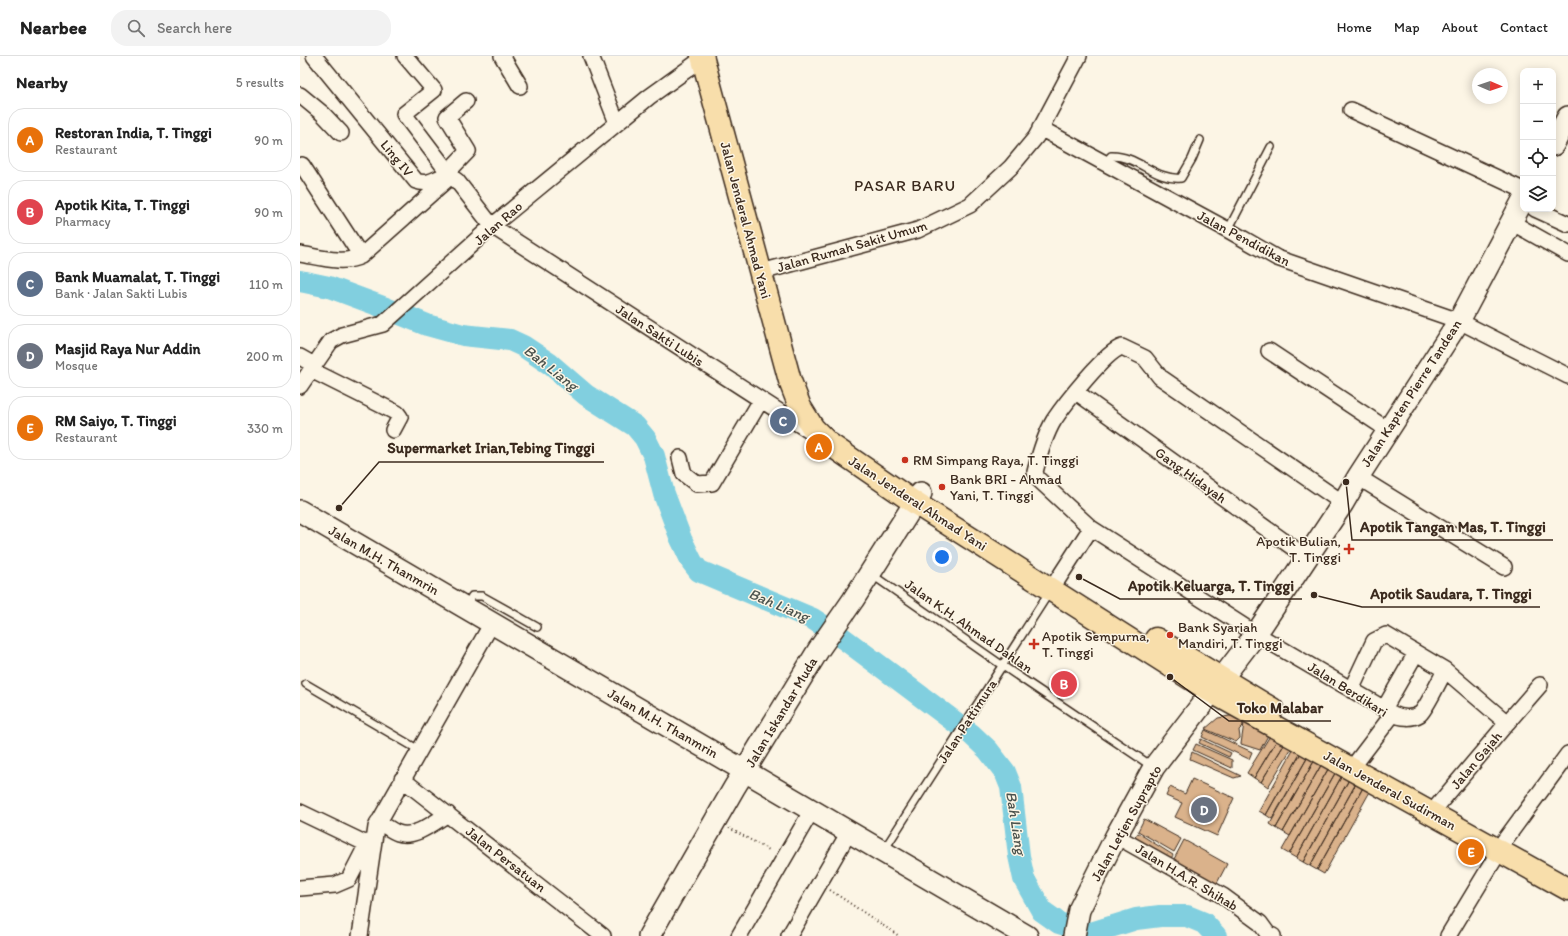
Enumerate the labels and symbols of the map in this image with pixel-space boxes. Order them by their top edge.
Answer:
north arrow [1472,68,1508,104]
street label: Ling IV [377,137,417,181]
street label: Jalan Jenderal Ahmad Yani [716,140,775,300]
district label: PASAR BARU [854,176,956,195]
street label: Jalan Rao [471,198,526,249]
street label: Jalan Pendidikan [1194,207,1293,270]
street label: Jalan Rumah Sakit Umum [775,217,930,276]
street label: Jalan Sakti Lubis [613,301,707,370]
street label: Jalan Kapten Pierre Tandean [1357,316,1466,470]
water label: Bah Liang [520,341,584,396]
pin: C [770,406,796,436]
pin: A [806,432,832,462]
callout: Supermarket Irian,Tebing Tinggi [379,435,604,462]
text: Supermarket Irian,Tebing Tinggi [387,439,595,458]
street label: Gang Hidayah [1152,444,1230,507]
street label: Jalan Jenderal Ahmad Yani [845,452,990,555]
place label: RM Simpang Raya, T. Tinggi [913,452,1079,469]
marker: RM Simpang Raya, T. Tinggi [900,455,910,465]
place label: Bank BRI - Ahmad Yani, T. Tinggi [950,471,1062,504]
marker: Bank BRI - Ahmad Yani, T. Tinggi [937,482,947,492]
callout: Apotik Tangan Mas, T. Tinggi [1352,513,1553,540]
text: Apotik Tangan Mas, T. Tinggi [1359,518,1546,537]
street label: Jalan M.H. Thanmrin [325,522,443,599]
place label: Apotik Bulian, T. Tinggi [1256,533,1341,566]
marker: Apotik Bulian, T. Tinggi [1344,544,1354,554]
your location [932,547,952,567]
callout: Apotik Keluarga, T. Tinggi [1120,572,1302,599]
street label: Jalan K.H. Ahmad Dahlan [901,576,1036,677]
text: Apotik Keluarga, T. Tinggi [1127,577,1294,596]
callout: Apotik Saudara, T. Tinggi [1362,580,1540,607]
water label: Bah Liang [746,584,814,627]
text: Apotik Saudara, T. Tinggi [1369,585,1532,604]
place label: Bank Syariah Mandiri, T. Tinggi [1178,619,1283,652]
place label: Apotik Sempurna, T. Tinggi [1042,628,1149,661]
marker: Bank Syariah Mandiri, T. Tinggi [1165,630,1175,640]
marker: Apotik Sempurna, T. Tinggi [1029,639,1039,649]
street label: Jalan Iskandar Muda [742,653,821,771]
street label: Jalan Berdikari [1305,658,1391,721]
pin: B [1051,669,1077,699]
street label: Jalan Pattimura [934,676,1001,766]
street label: Jalan M.H. Thanmrin [604,685,722,762]
callout: Toko Malabar [1229,694,1331,721]
text: Toko Malabar [1236,699,1324,717]
street label: Jalan Gajah [1447,727,1506,793]
street label: Jalan Jenderal Sudirman [1321,747,1459,834]
street label: Jalan Letjen Suprapto [1087,762,1165,884]
water label: Bah Liang [1002,790,1030,858]
pin: D [1191,795,1217,825]
street label: Jalan Persatuan [462,823,549,896]
pin: E [1458,837,1484,867]
street label: Jalan H.A.R. Shihab [1132,840,1241,915]

